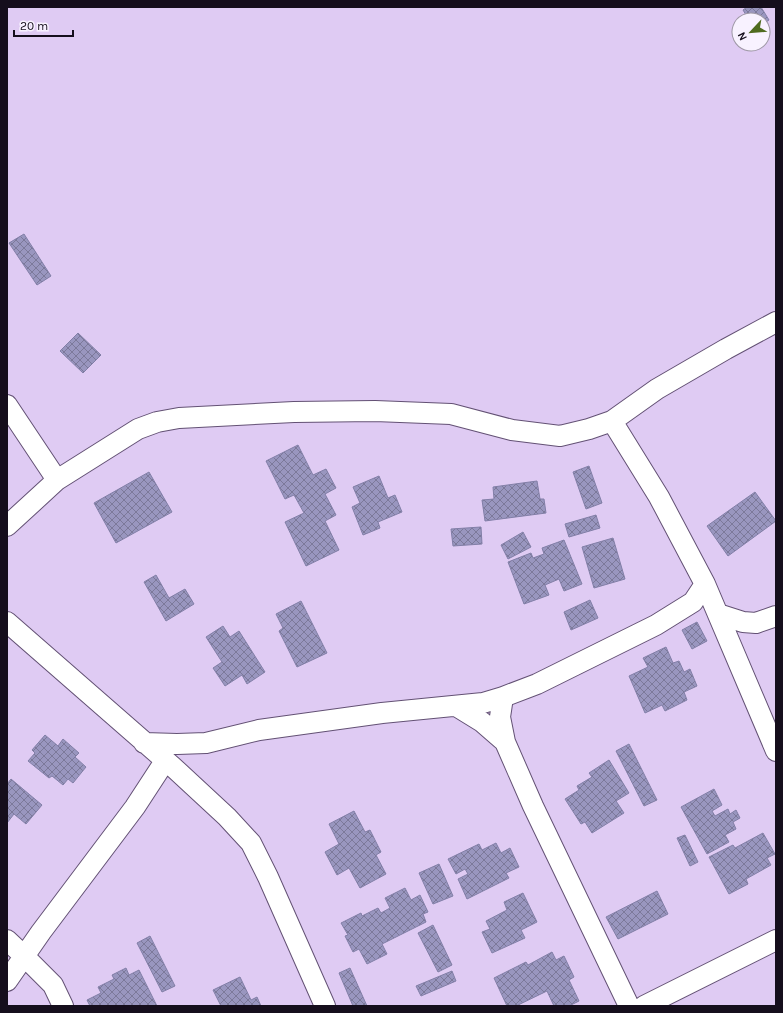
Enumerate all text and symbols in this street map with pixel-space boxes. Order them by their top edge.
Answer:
scale bar [14,12,73,38]
north arrow [731,12,771,52]
text: 20 m [20,19,48,33]
text: N [735,30,750,43]

